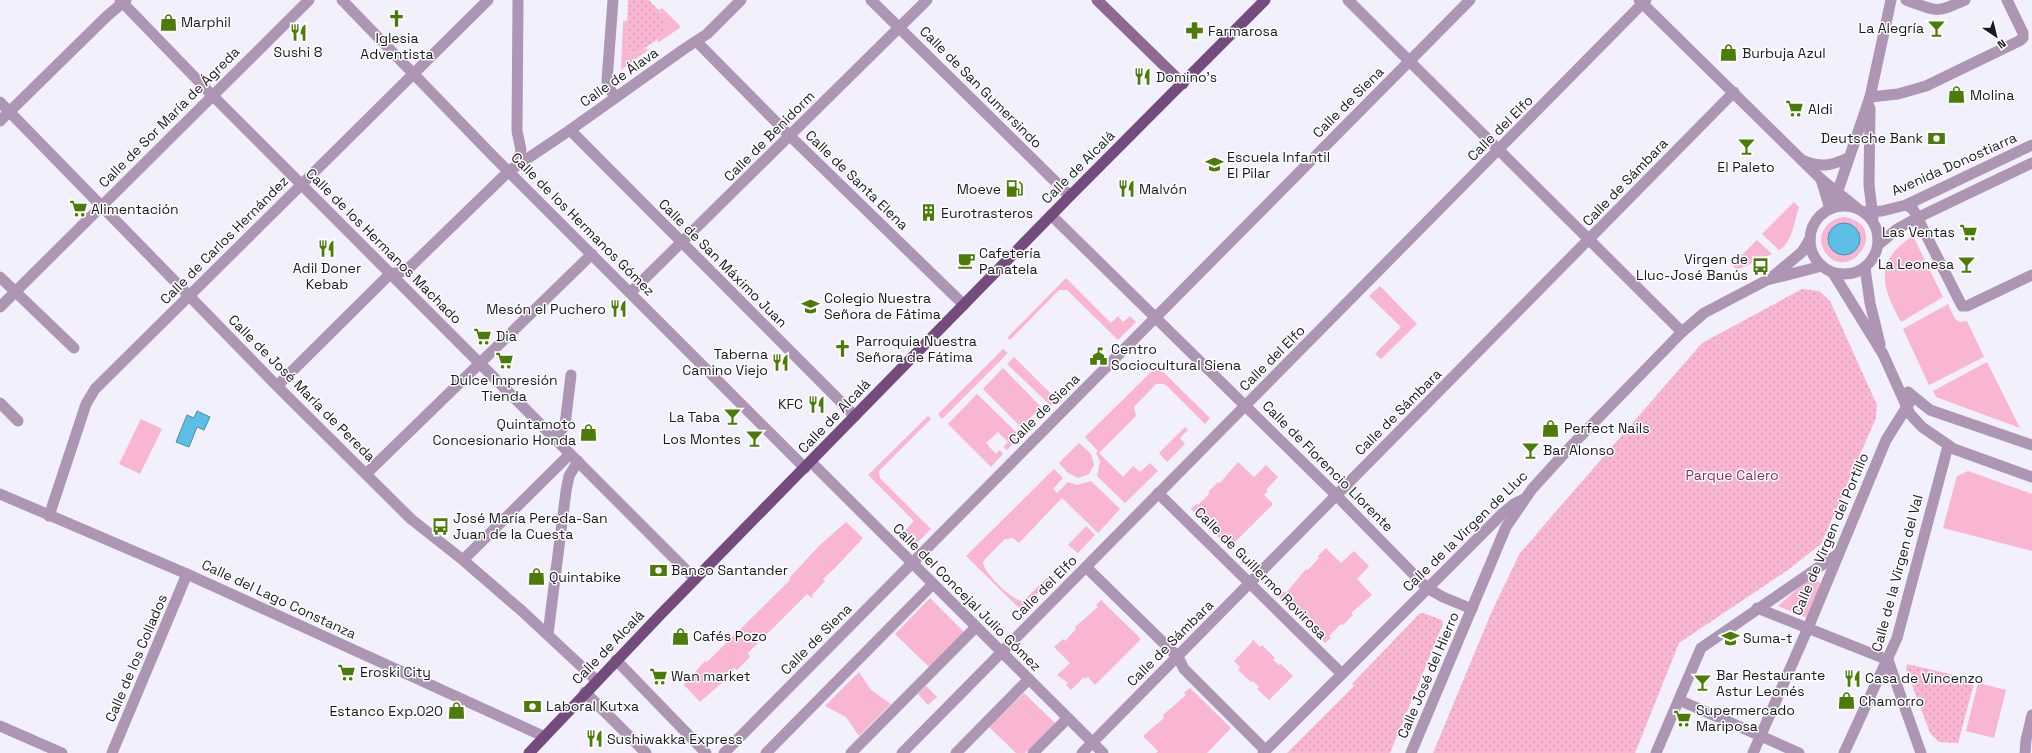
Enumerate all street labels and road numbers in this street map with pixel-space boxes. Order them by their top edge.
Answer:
street label: Calle de San Gumersindo [916,22,1046,152]
street label: Calle de Sor María de Ágreda [95,43,243,191]
street label: Calle de Álava [576,43,662,111]
street label: Calle de Siena [1309,63,1387,141]
street label: Calle de Benidorm [720,87,818,185]
street label: Calle del Elfo [1463,91,1537,165]
street label: Calle de Santa Elena [802,126,912,234]
street label: Calle de Alcalá [1037,126,1119,208]
street label: Avenida Donostiarra [1888,128,2020,200]
street label: Calle de Sámbara [1578,134,1672,230]
street label: Calle de los Hermanos Gómez [507,148,659,300]
street label: Calle de los Hermanos Machado [302,164,466,328]
street label: Calle de Carlos Hernández [156,172,292,308]
street label: Calle de San Máximo Juan [655,195,791,331]
street label: Calle de José María de Pereda [225,311,379,465]
street label: Calle del Elfo [1235,321,1309,395]
street label: Calle de Sámbara [1351,365,1445,459]
street label: Calle de Siena [1005,370,1083,448]
street label: Calle de Alcalá [794,375,874,457]
street label: Calle de Florencio Llorente [1259,397,1397,535]
street label: Calle de Virgen del Portillo [1788,450,1872,618]
street label: Calle de la Virgen de Lluc [1399,466,1531,596]
street label: Calle de la Virgen del Val [1867,492,1927,654]
street label: Calle de Guillermo Rovirosa [1191,503,1331,643]
street label: Calle del Concejal Julio Gómez [889,519,1045,675]
street label: Calle del Elfo [1007,551,1081,625]
street label: Calle del Lago Constanza [199,555,359,643]
street label: Calle de los Collados [101,591,171,725]
street label: Calle de Sámbara [1123,596,1217,690]
street label: Calle de Siena [777,600,855,678]
street label: Calle de Alcalá [568,606,648,688]
street label: Calle José del Hierro [1393,609,1463,741]

